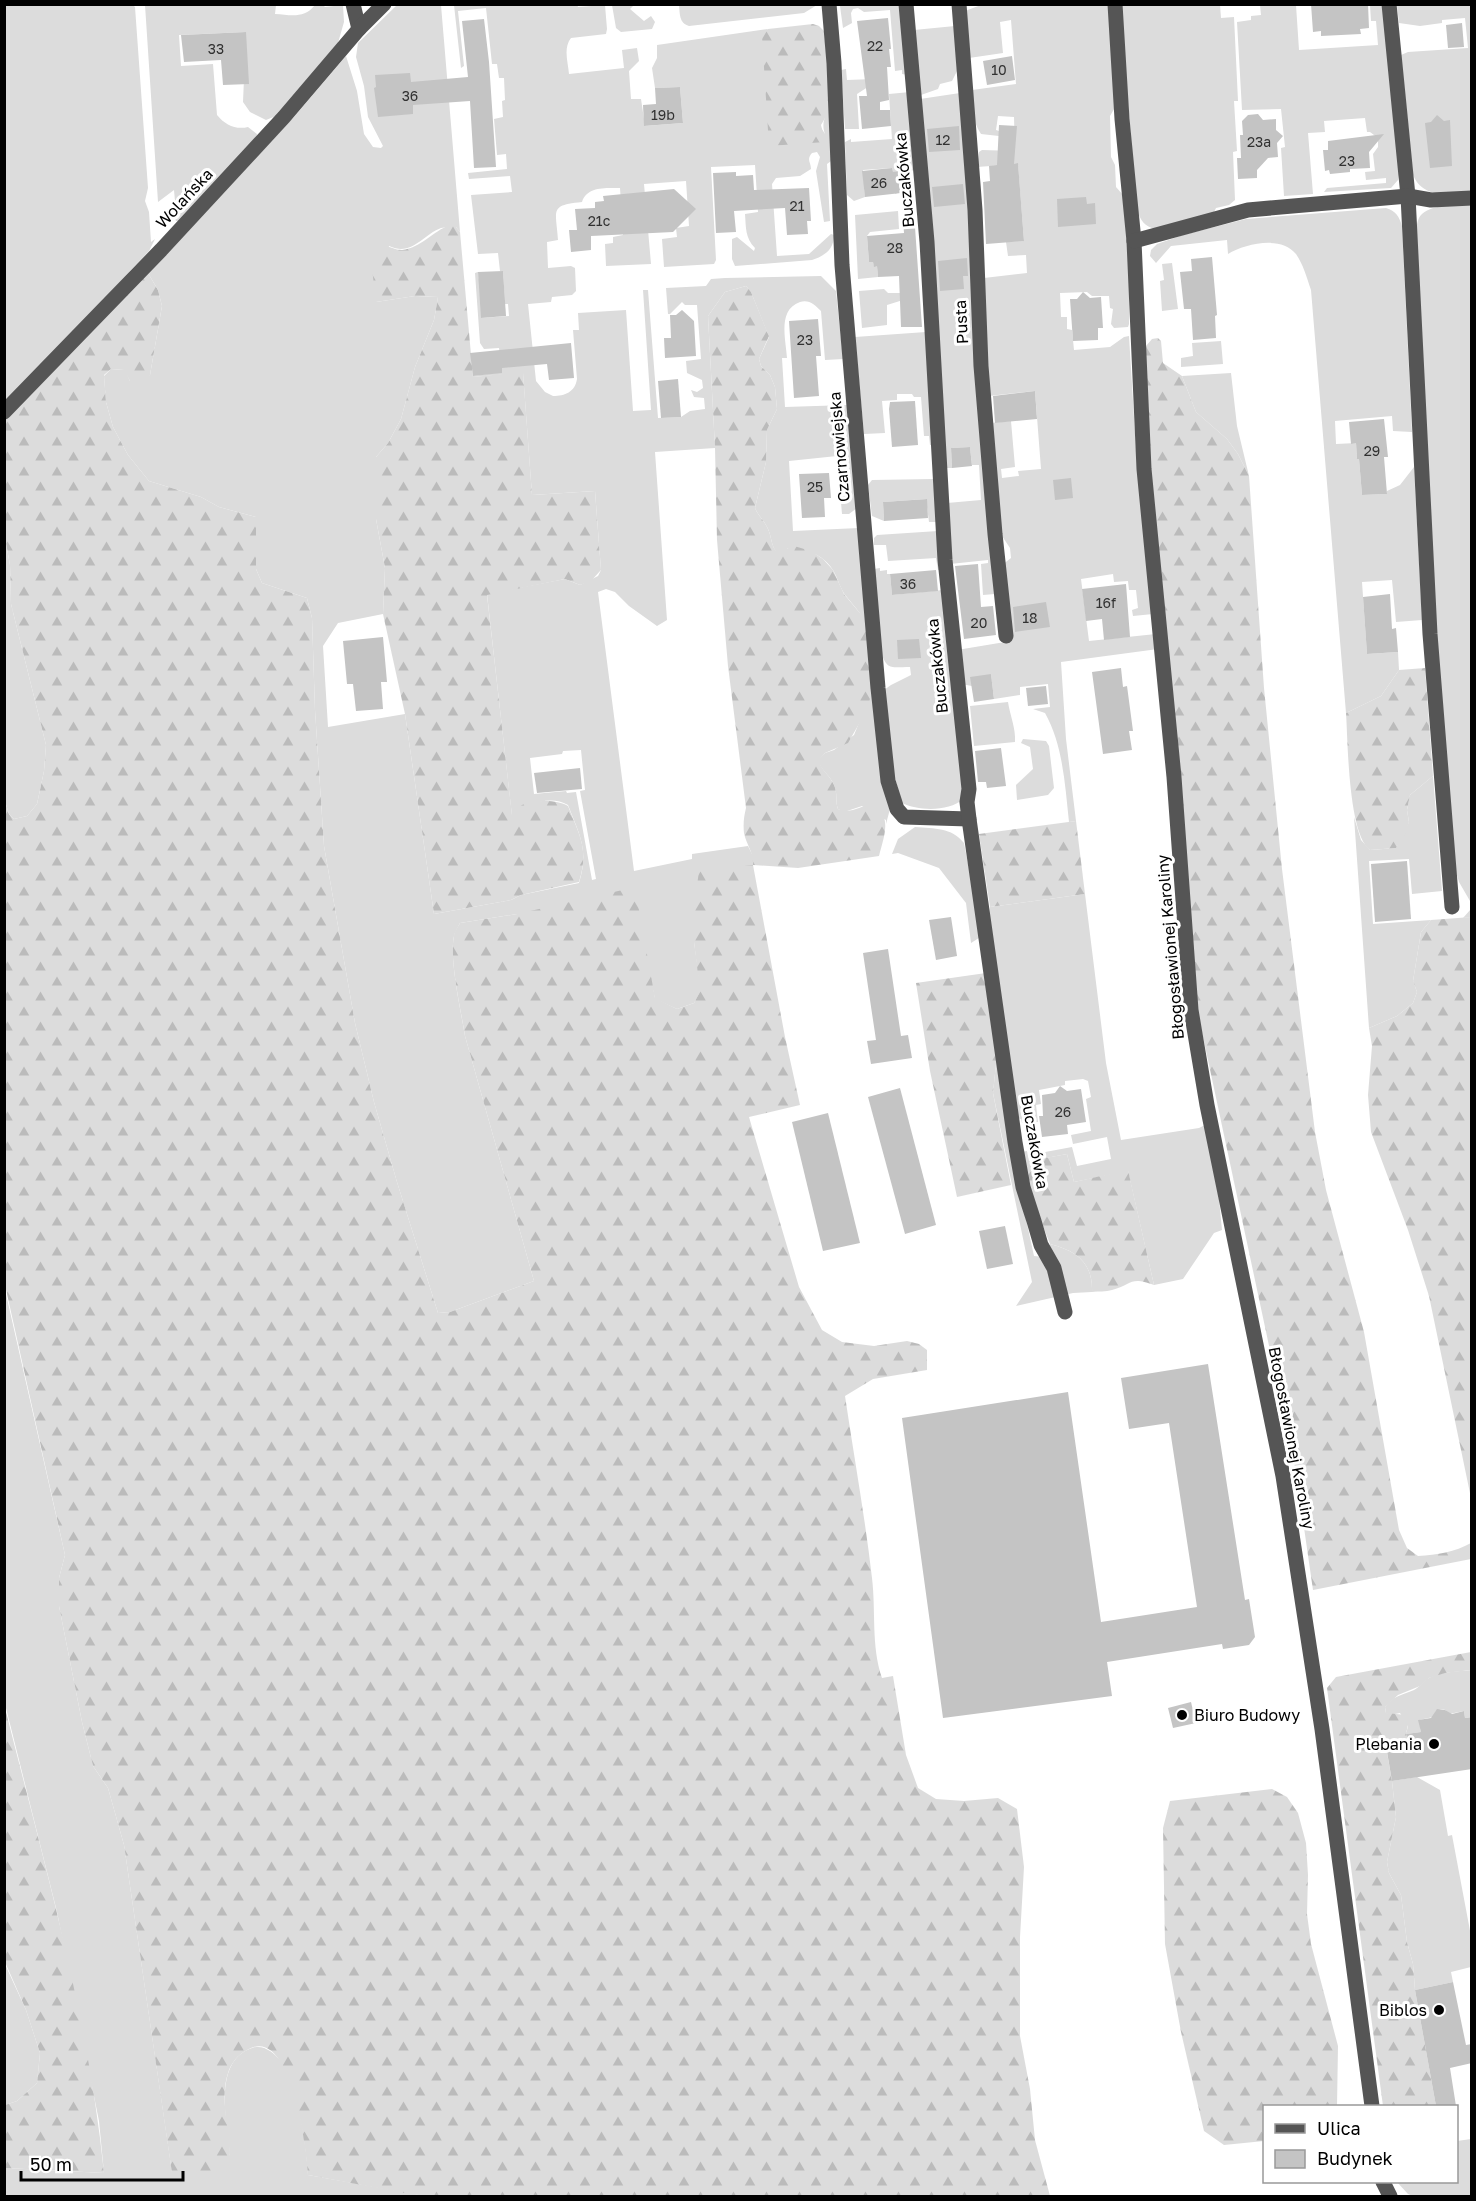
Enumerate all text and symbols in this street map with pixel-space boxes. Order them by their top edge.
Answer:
house number: 22 [867,37,883,54]
house number: 33 [208,40,224,57]
house number: 10 [991,61,1007,78]
house number: 36 [402,87,418,104]
house number: 19b [651,106,675,123]
house number: 12 [936,131,950,148]
street label: Buczakówka [890,132,918,228]
house number: 23a [1247,133,1271,150]
house number: 23 [1339,152,1355,169]
street label: Wolańska [151,164,217,232]
house number: 26 [871,174,887,191]
house number: 21 [790,197,805,214]
house number: 21c [588,212,611,229]
house number: 28 [887,239,903,256]
street label: Pusta [950,299,972,345]
house number: 23 [797,331,813,348]
street label: Czarnowiejska [824,391,854,503]
house number: 29 [1364,442,1380,459]
house number: 25 [807,478,823,495]
house number: 36 [900,575,916,592]
house number: 16f [1096,594,1116,611]
house number: 18 [1022,609,1038,626]
house number: 20 [971,614,987,631]
street label: Buczakówka [922,618,952,714]
street label: Błogosławionej Karoliny [1152,854,1188,1040]
street label: Buczakówka [1017,1093,1053,1191]
house number: 26 [1055,1103,1071,1120]
street label: Błogosławionej Karoliny [1264,1345,1320,1531]
place label: Biuro Budowy [1194,1705,1300,1725]
marker: Biuro Budowy [1175,1708,1189,1722]
place label: Plebania [1355,1734,1422,1754]
marker: Plebania [1427,1737,1441,1751]
place label: Biblos [1379,2000,1427,2020]
marker: Biblos [1432,2003,1446,2017]
legend [1263,2105,1458,2183]
text: Ulica [1317,2117,1361,2139]
scale bar [21,2144,183,2182]
text: Budynek [1317,2147,1393,2169]
text: 50 m [30,2153,72,2175]

